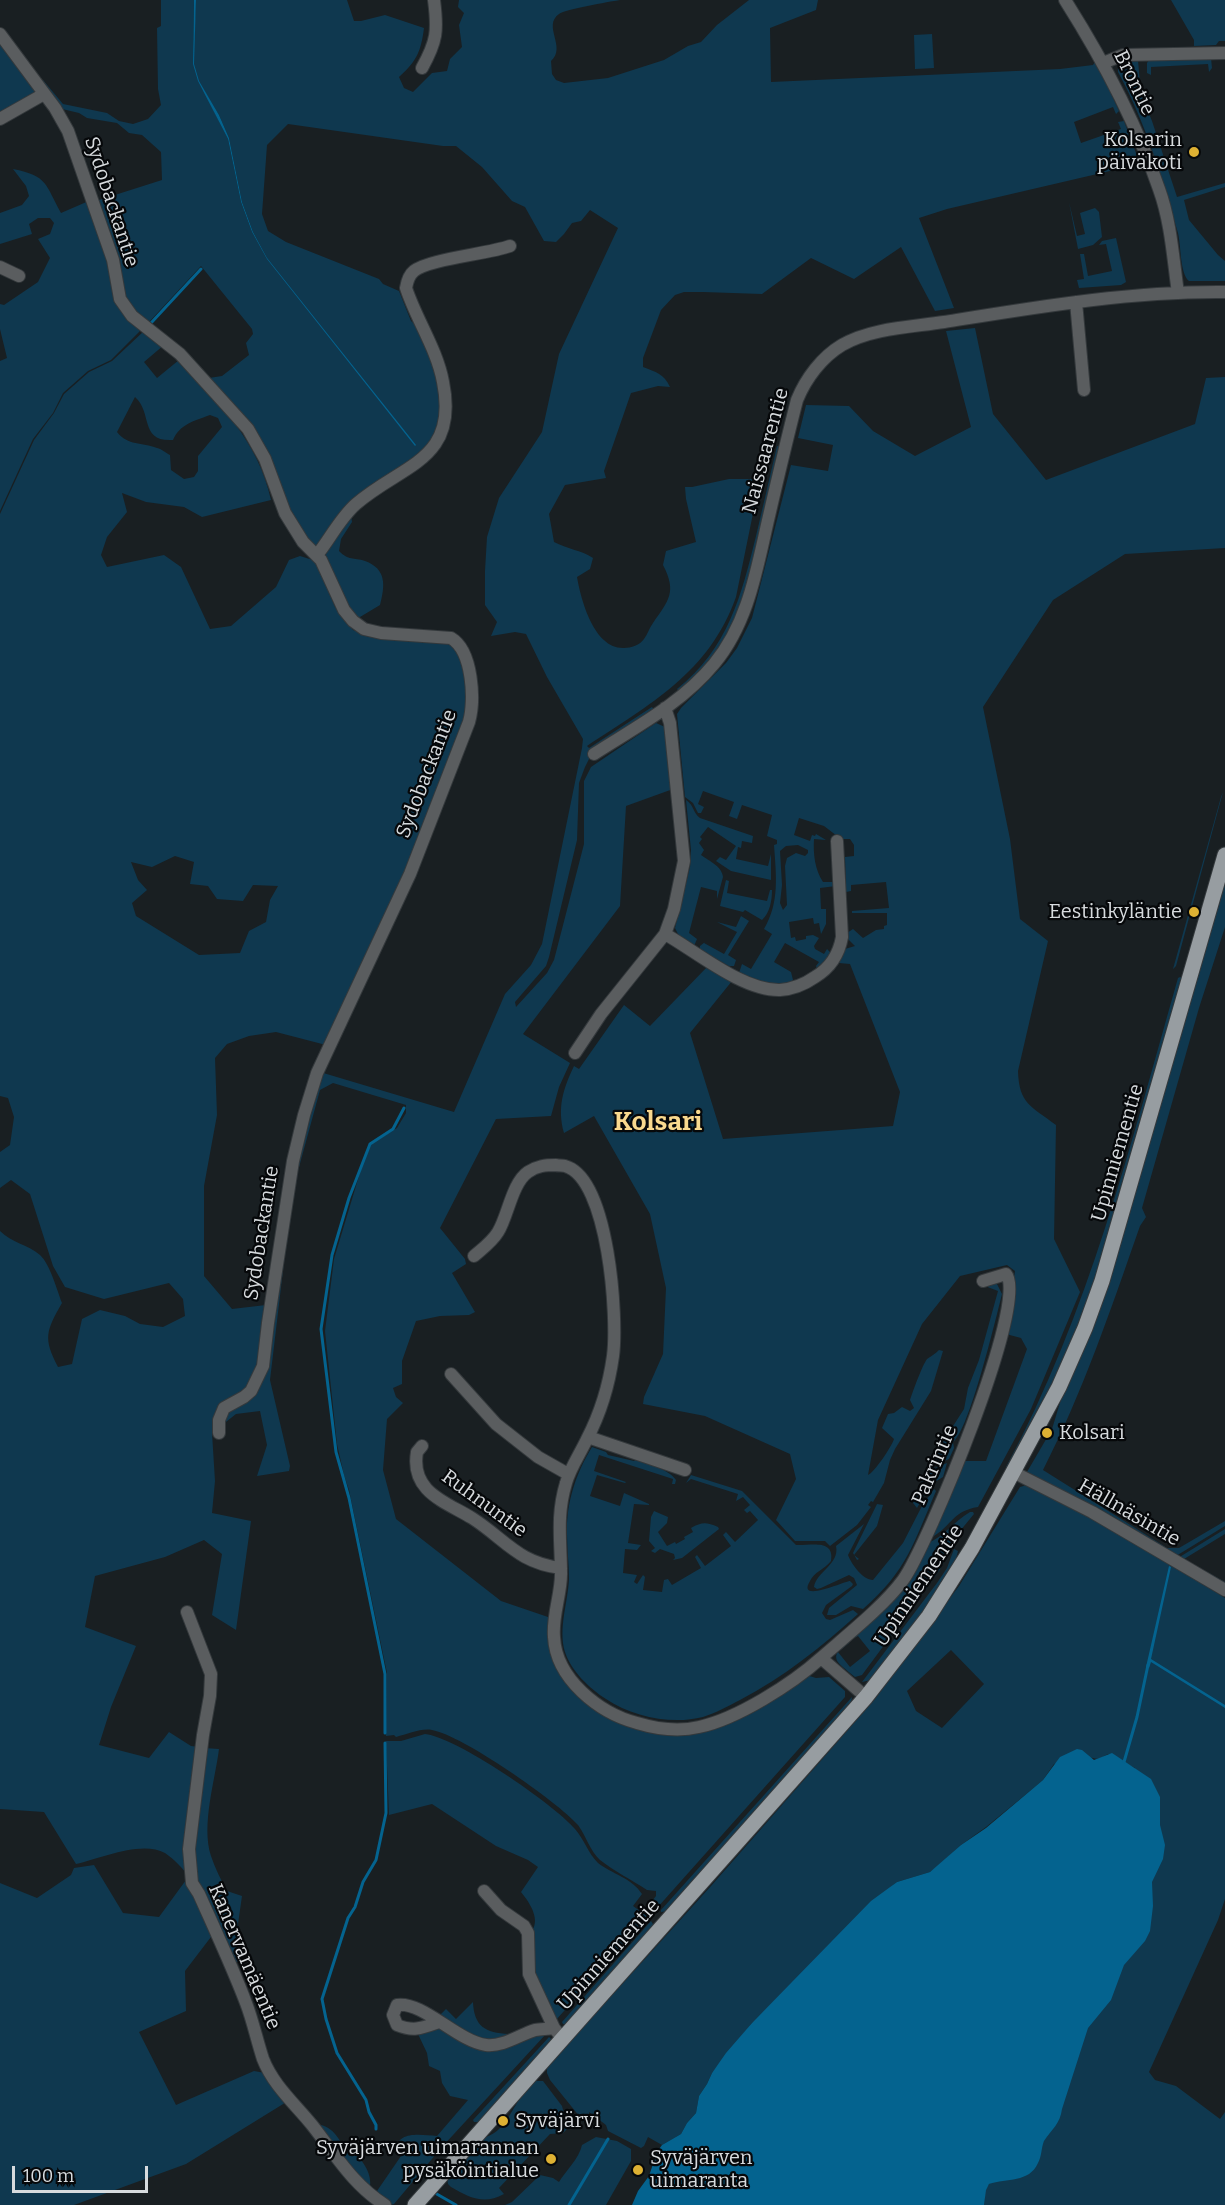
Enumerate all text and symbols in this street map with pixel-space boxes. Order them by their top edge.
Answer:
street label: Brontie [1108,47,1160,119]
place label: Kolsarin päiväkoti [1097,128,1182,175]
street label: Sydobackantie [79,134,143,270]
marker: Kolsarin päiväkoti [1187,145,1201,159]
street label: Naissaarentie [738,385,794,517]
street label: Sydobackantie [391,706,463,842]
place label: Eestinkyläntie [1049,900,1182,924]
marker: Eestinkyläntie [1187,905,1201,919]
street label: Upinniementie [1087,1081,1149,1225]
district label: Kolsari [614,1107,702,1139]
street label: Sydobackantie [240,1164,284,1302]
street label: Pakrintie [907,1421,963,1509]
place label: Kolsari [1059,1421,1125,1445]
marker: Kolsari [1040,1426,1054,1440]
street label: Ruhnuntie [437,1465,531,1543]
street label: Hällnäsintie [1074,1474,1184,1552]
street label: Upinniementie [869,1520,969,1652]
street label: Kanervamäentie [203,1881,285,2033]
street label: Upinniementie [553,1894,665,2016]
place label: Syväjärvi [515,2109,600,2133]
marker: Syväjärvi [496,2114,510,2128]
place label: Syväjärven uimarannan pysäköintialue [316,2136,539,2183]
place label: Syväjärven uimaranta [650,2146,752,2193]
marker: Syväjärven uimarannan pysäköintialue [544,2152,558,2166]
scale bar [15,2154,152,2192]
marker: Syväjärven uimaranta [631,2163,645,2177]
text: 100 m [23,2165,74,2187]

